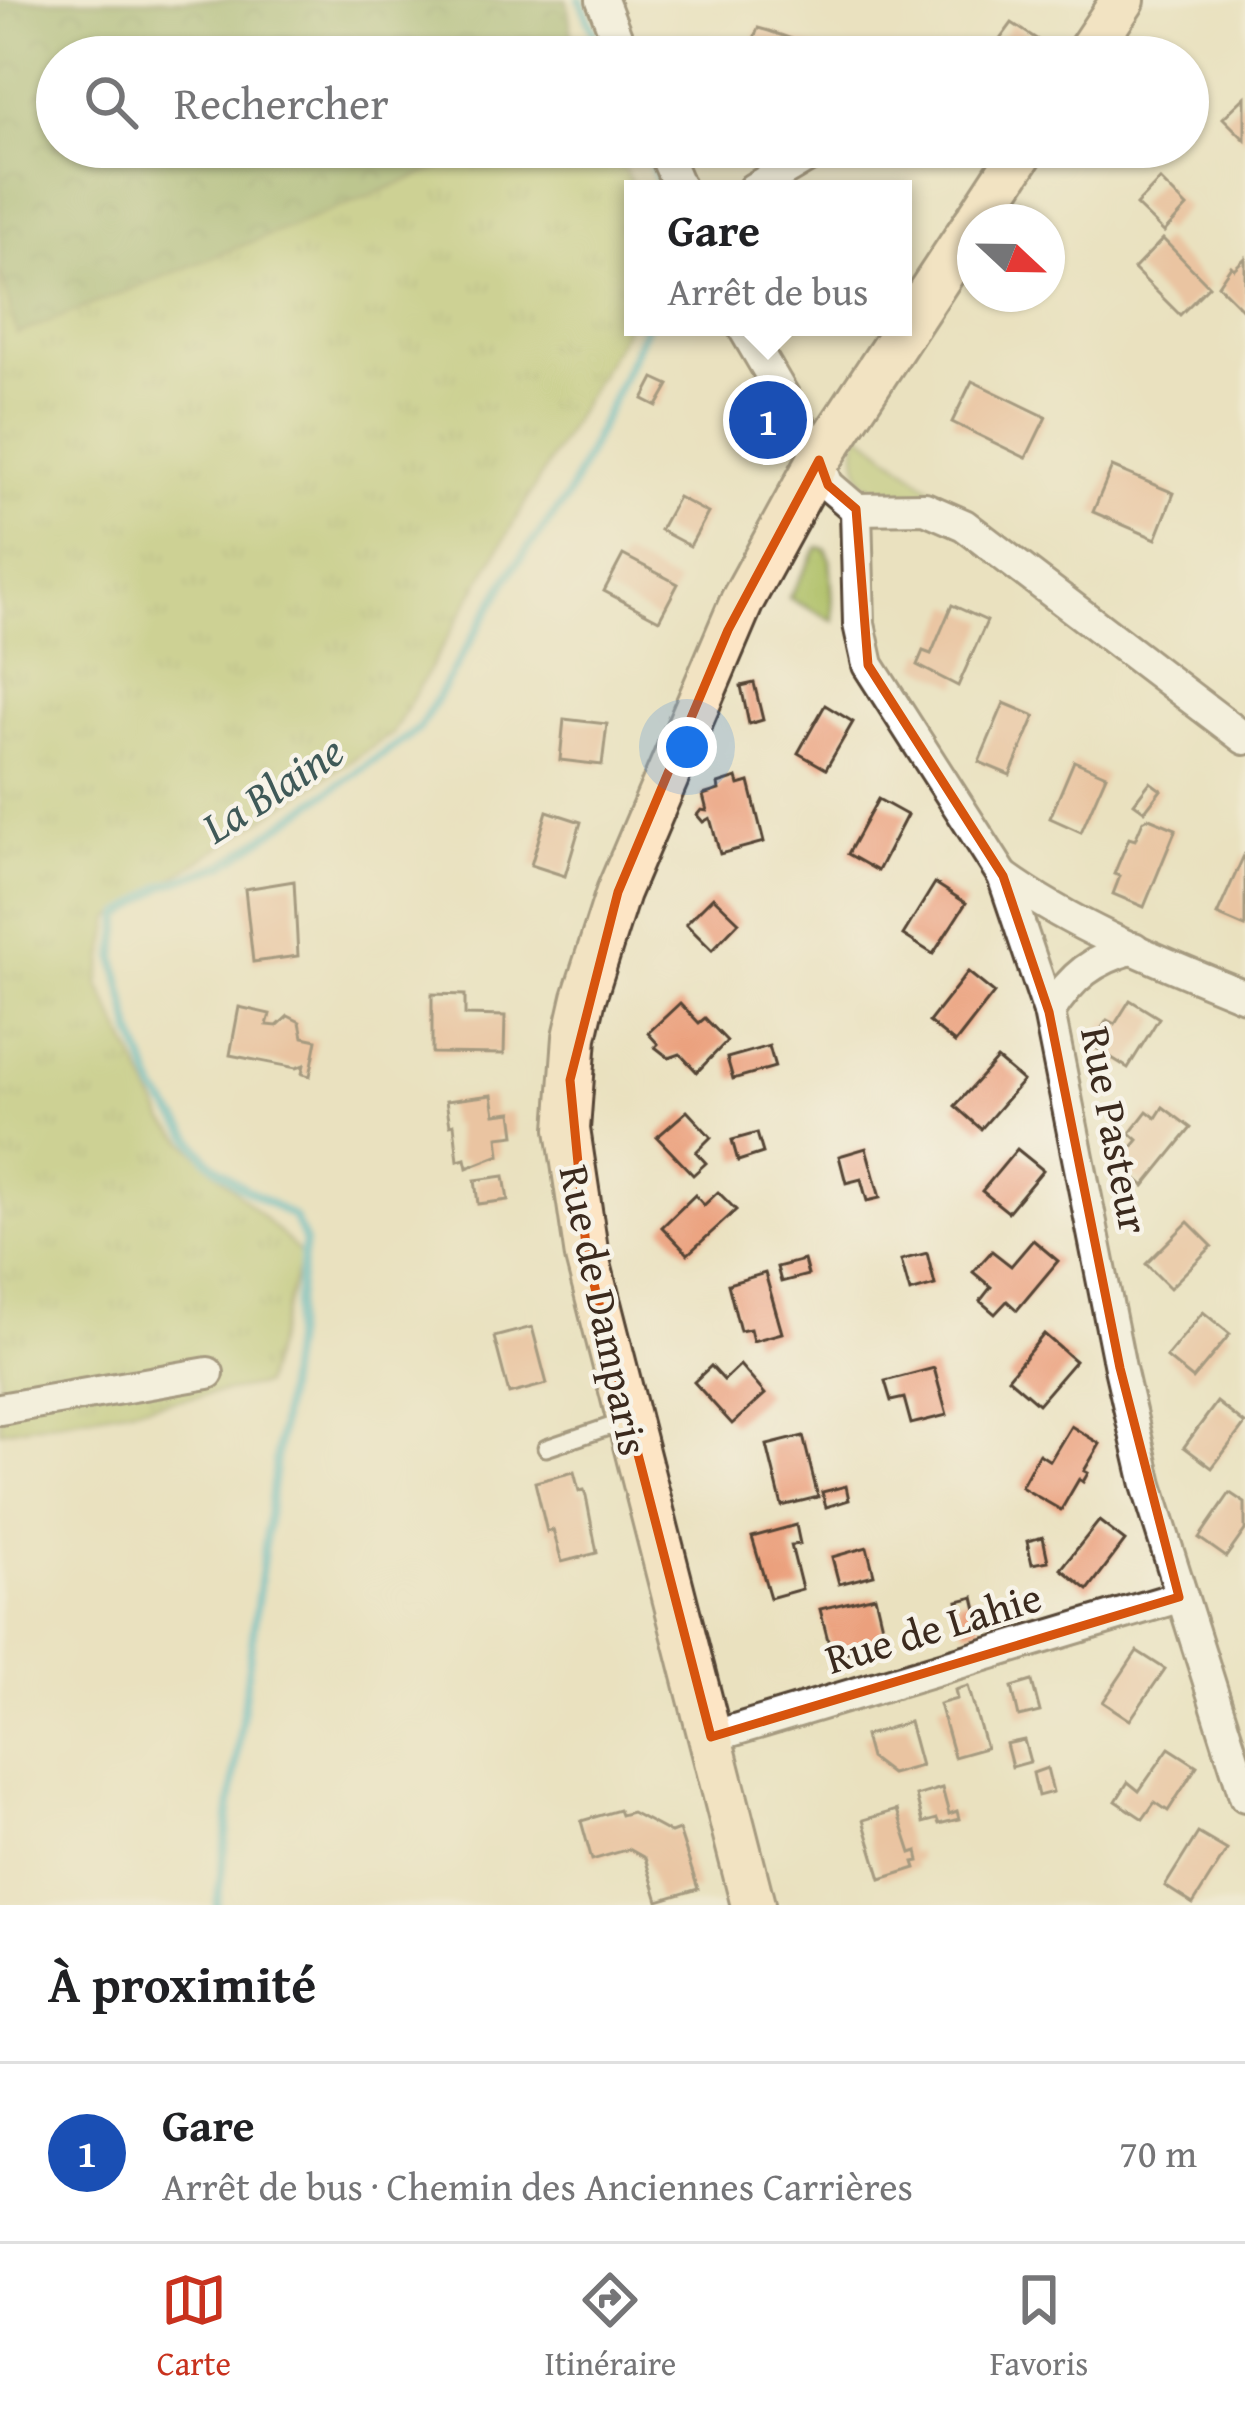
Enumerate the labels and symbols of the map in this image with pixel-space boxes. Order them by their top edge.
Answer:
north arrow [957,204,1065,312]
pin: 1 [729,375,807,465]
your location [657,717,717,777]
water label: La Blaine [187,718,356,859]
street label: Rue Pasteur [1066,1021,1166,1239]
street label: Rue de Damparis [544,1159,666,1461]
street label: Rue de Lahie [818,1565,1048,1689]

